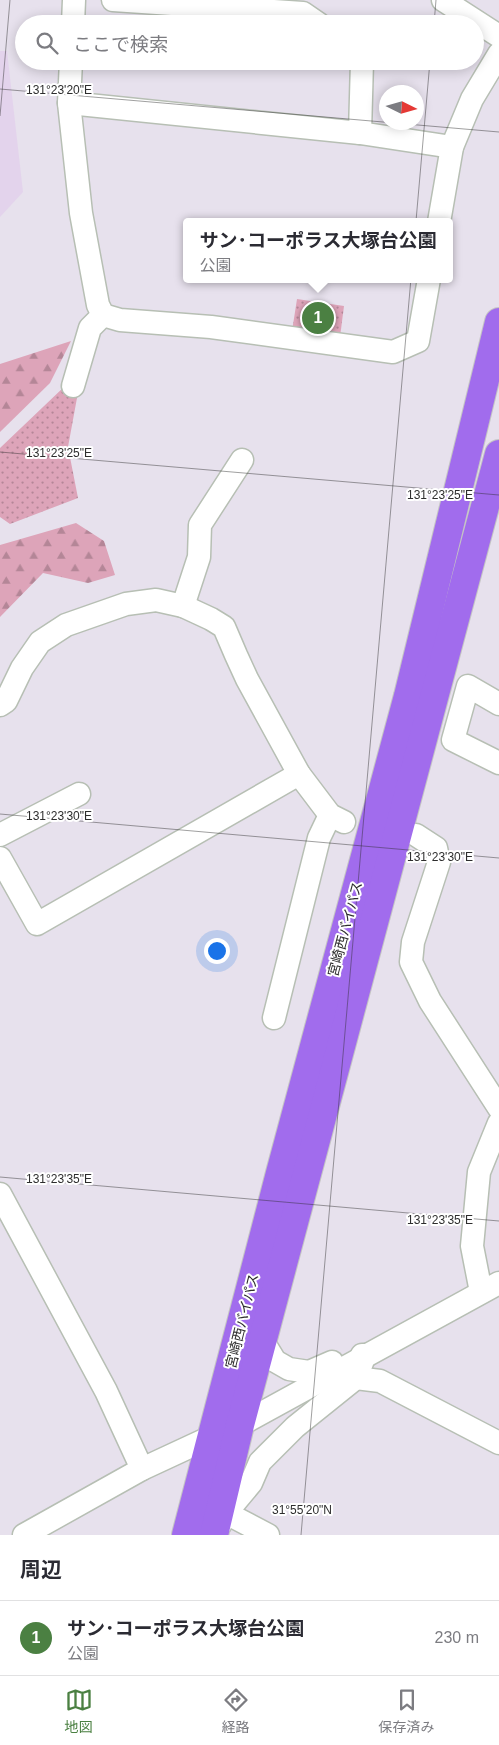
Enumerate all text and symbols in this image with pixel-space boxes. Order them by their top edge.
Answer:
search box [15,15,484,70]
icon: search [33,29,61,57]
text: ここで検索 [73,34,168,55]
text: 131°23'20"E [26,83,92,97]
north arrow [379,85,424,130]
popup [183,218,453,283]
text: サン･コーポラス大塚台公園 [199,230,437,251]
text: 公園 [199,257,231,274]
pin: 1 [302,299,334,337]
text: 131°23'25"E [26,446,92,460]
text: 131°23'25"E [407,488,473,502]
text: 131°23'30"E [26,809,92,823]
text: 131°23'30"E [407,850,473,864]
street label: 宮崎西バイパス [325,880,365,978]
your location [204,938,230,964]
text: 131°23'35"E [26,1172,92,1186]
text: 131°23'35"E [407,1213,473,1227]
street label: 宮崎西バイパス [222,1272,262,1370]
text: 31°55'20"N [272,1503,332,1517]
text: 周辺 [20,1558,62,1581]
text: サン･コーポラス大塚台公園 [67,1618,304,1639]
text: 1 [32,1629,40,1646]
text: 230 m [435,1629,479,1646]
text: 公園 [67,1645,99,1662]
tab: 地図 [65,1686,93,1736]
tab: 経路 [222,1686,250,1736]
tab: 保存済み [379,1686,435,1736]

